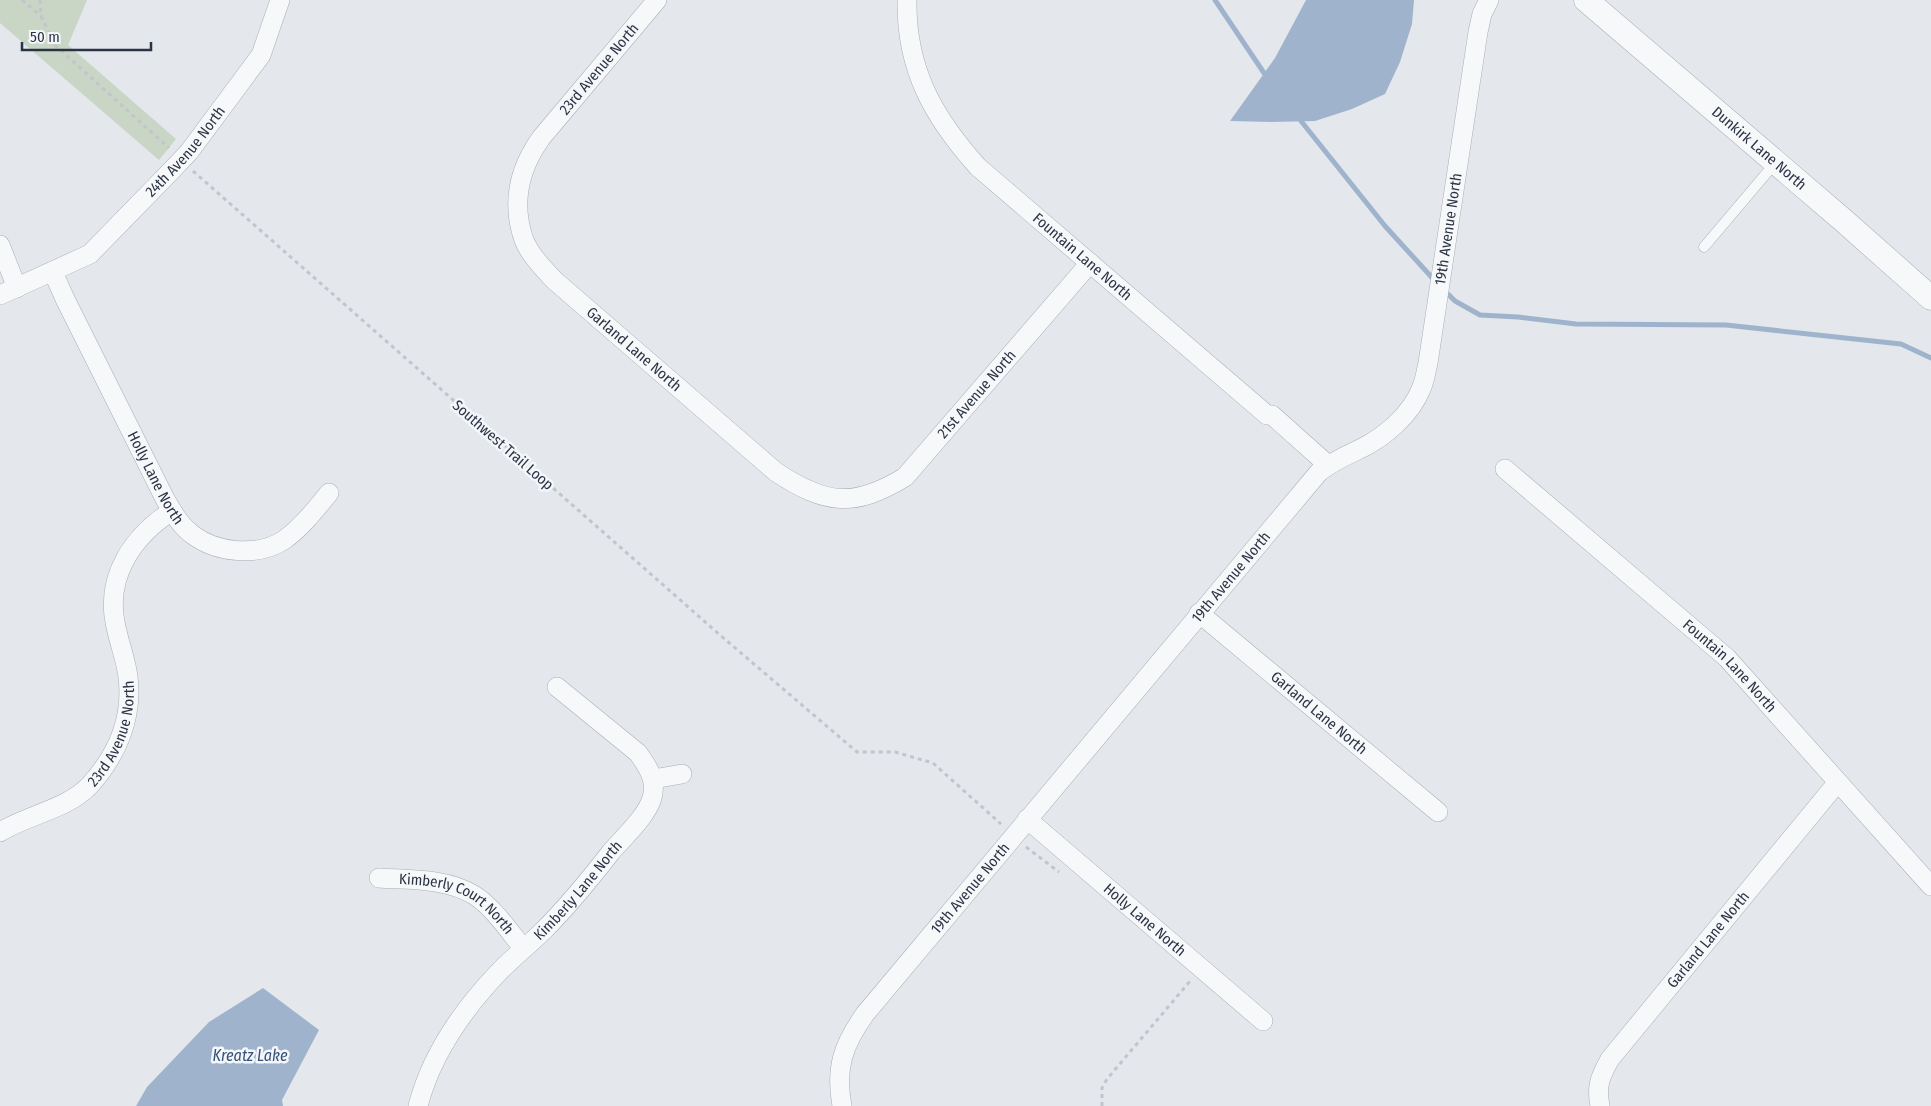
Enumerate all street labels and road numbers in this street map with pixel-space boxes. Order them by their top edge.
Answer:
street label: 23rd Avenue North [556,20,642,118]
street label: 24th Avenue North [142,103,229,201]
street label: Dunkirk Lane North [1708,103,1810,194]
street label: 19th Avenue North [1431,172,1466,286]
street label: Fountain Lane North [1029,209,1136,304]
street label: Garland Lane North [583,303,685,395]
street label: 21st Avenue North [934,346,1020,442]
street label: Southwest Trail Loop [449,396,557,494]
street label: Holly Lane North [124,428,188,528]
street label: 19th Avenue North [1188,528,1274,626]
street label: Fountain Lane North [1679,615,1780,716]
street label: Garland Lane North [1267,668,1371,758]
street label: 23rd Avenue North [84,680,138,790]
street label: Kimberly Lane North [530,837,626,944]
street label: 19th Avenue North [927,839,1014,938]
street label: Kimberly Court North [399,870,518,938]
street label: Holly Lane North [1100,880,1190,960]
street label: Garland Lane North [1663,888,1753,992]

